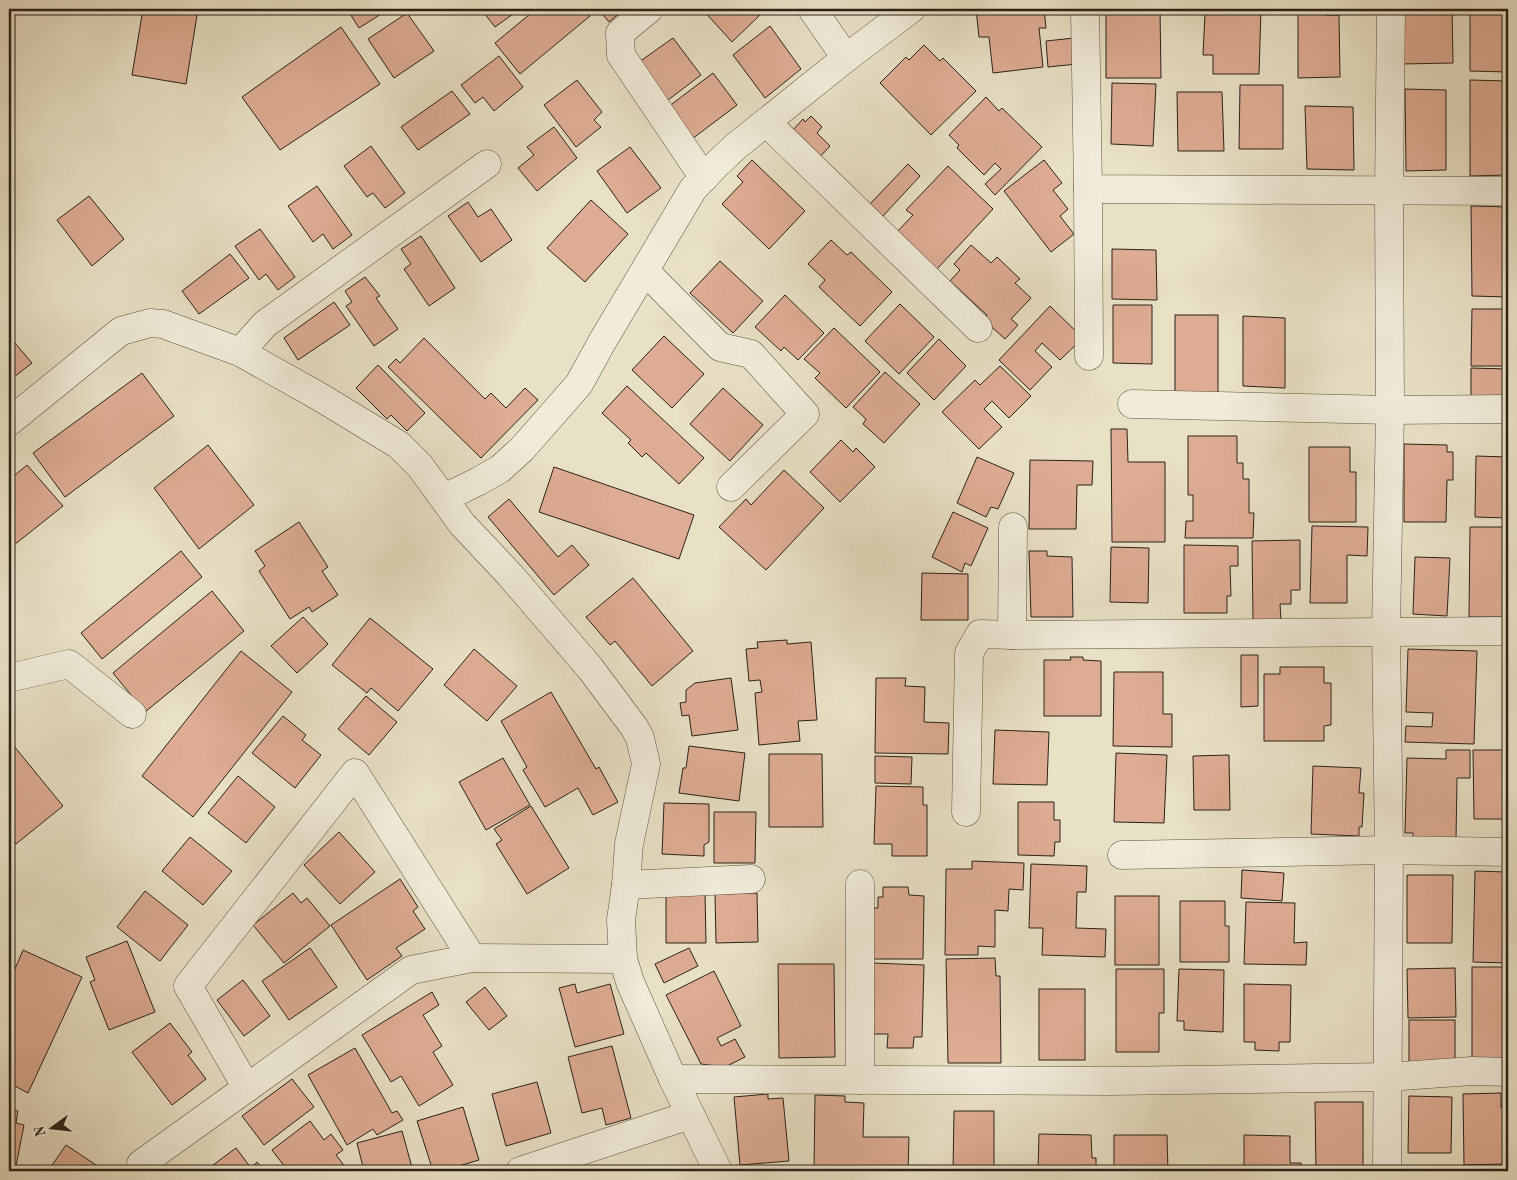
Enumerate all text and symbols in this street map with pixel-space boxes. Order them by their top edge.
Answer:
north arrow [28,1102,78,1152]
text: N [32,1124,49,1138]

